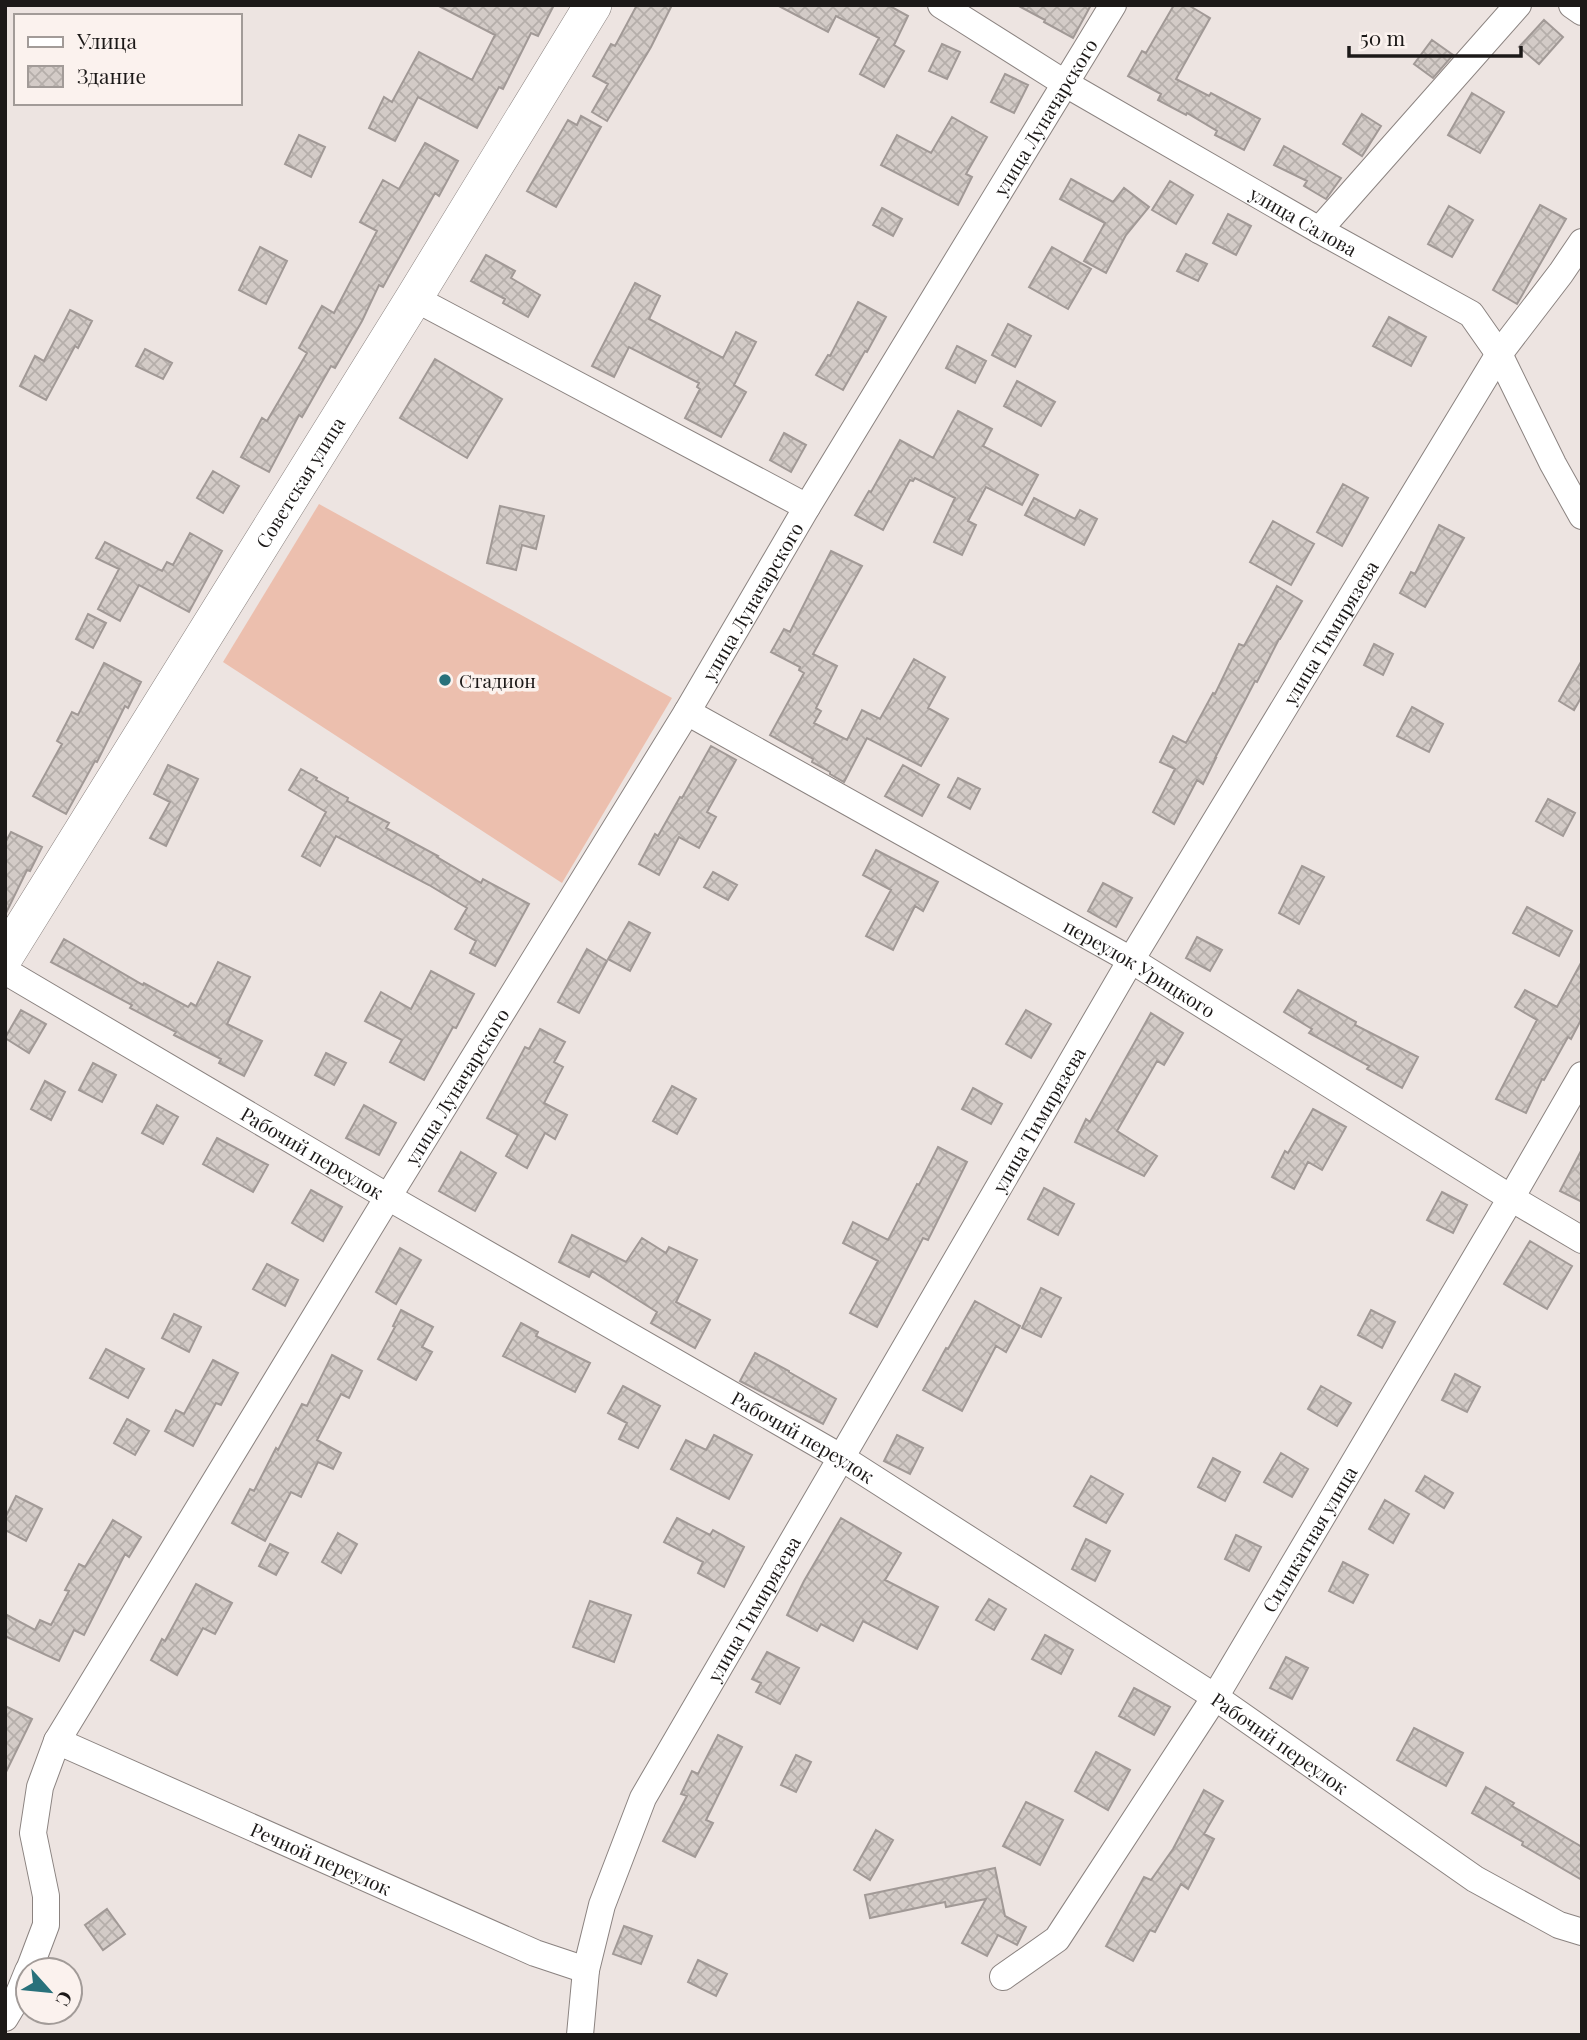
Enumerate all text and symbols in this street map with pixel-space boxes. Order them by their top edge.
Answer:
legend [14,14,242,105]
scale bar [1349,14,1520,58]
text: 50 m [1360,23,1406,51]
text: Улица [76,26,138,54]
street label: улица Луначарского [986,33,1103,201]
text: Здание [77,61,146,89]
street label: улица Салова [1244,179,1362,262]
street label: Советская улица [249,411,350,553]
street label: улица Луначарского [695,517,808,686]
street label: улица Тимирязева [1276,555,1384,710]
place label: Стадион [459,667,536,693]
marker: Стадион [437,672,453,688]
street label: переулок Урицкого [1059,912,1221,1023]
street label: улица Луначарского [398,1003,515,1170]
street label: улица Тимирязева [985,1041,1091,1198]
street label: Рабочий переулок [236,1100,389,1205]
street label: Рабочий переулок [727,1384,880,1489]
street label: Силикатная улица [1255,1460,1363,1617]
street label: улица Тимирязева [700,1531,806,1687]
street label: Рабочий переулок [1207,1686,1354,1800]
street label: Речной переулок [247,1816,396,1901]
north arrow [14,1956,84,2026]
text: С [50,1987,80,2011]

